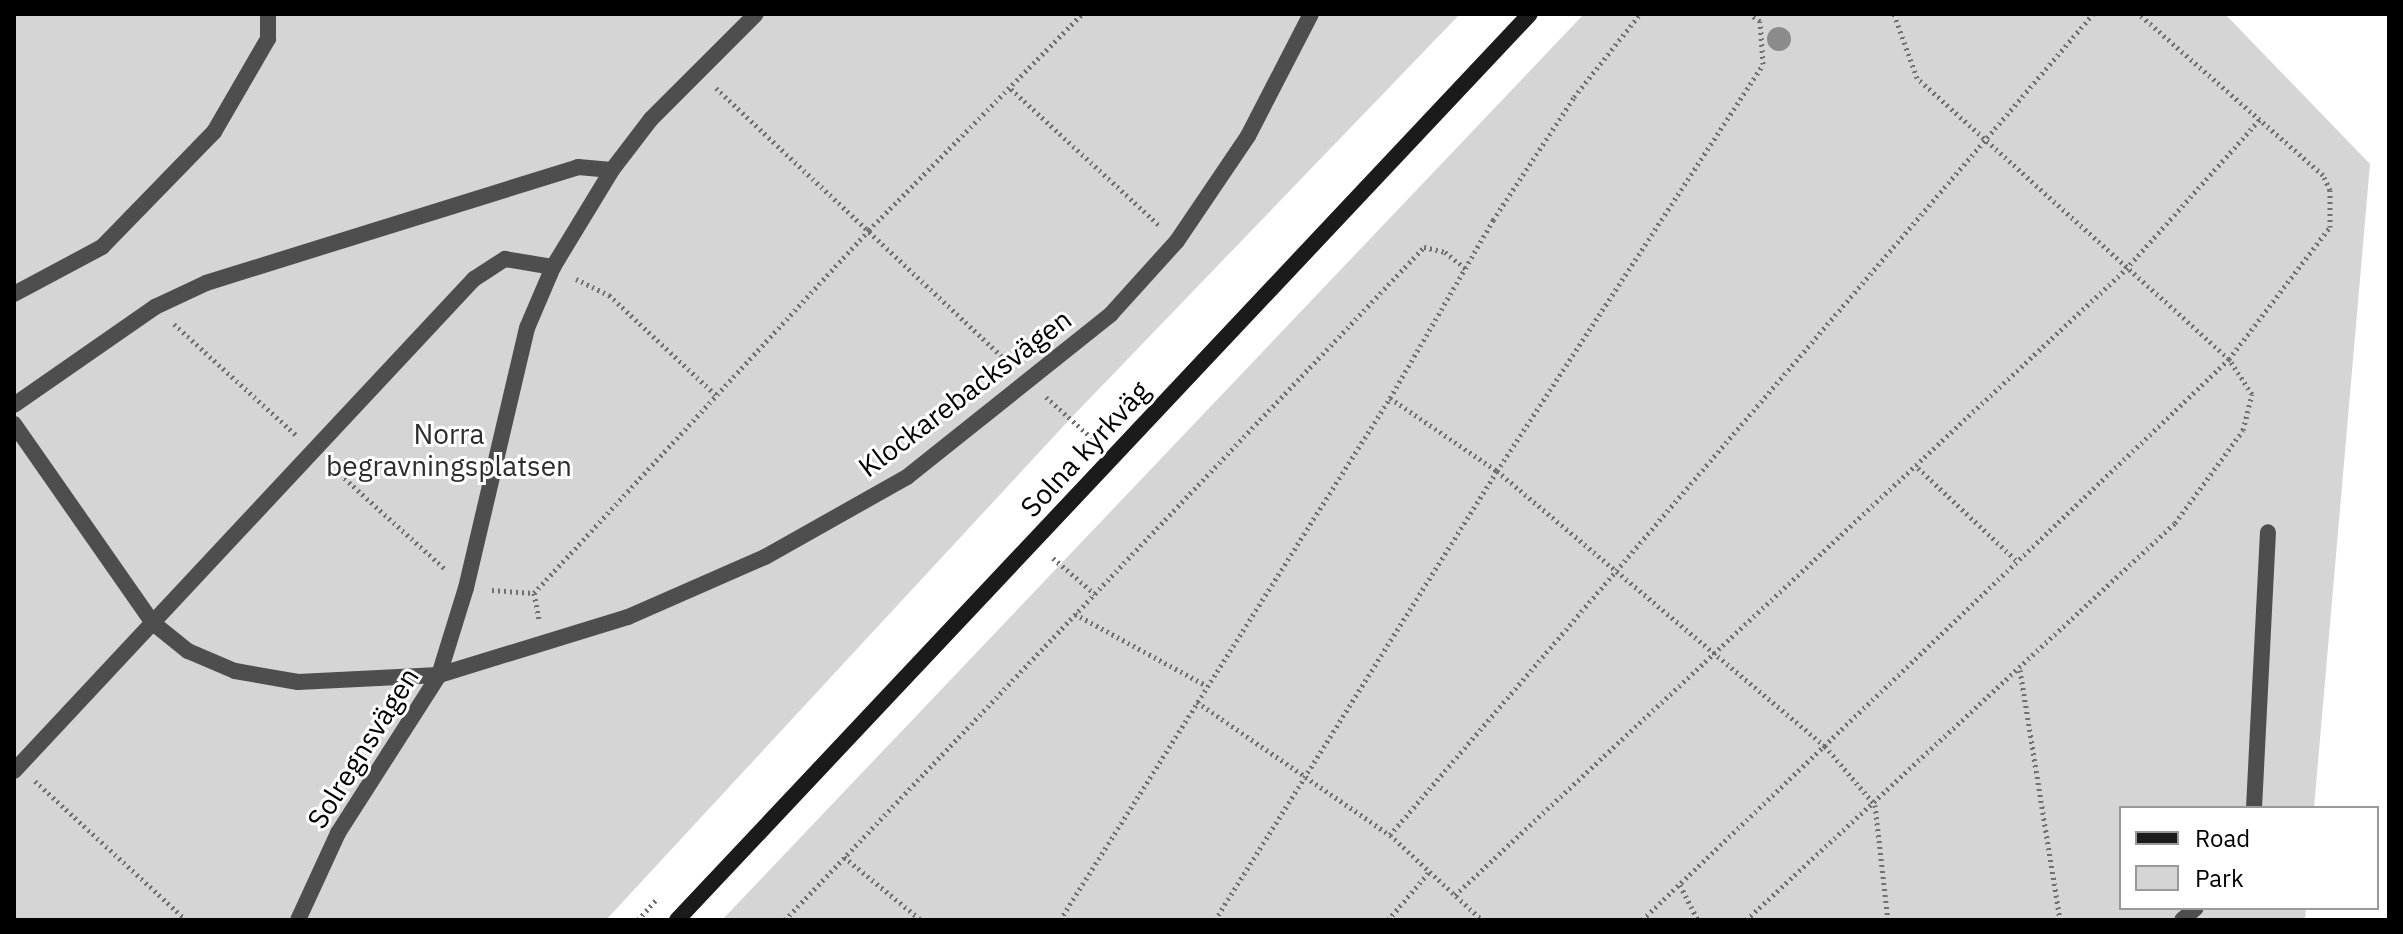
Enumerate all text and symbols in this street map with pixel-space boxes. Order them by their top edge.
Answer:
street label: Klockarebacksvägen [852,302,1078,484]
street label: Solna kyrkväg [1014,374,1156,524]
park label: Norra begravningsplatsen [326,417,572,483]
street label: Solregnsvägen [300,661,426,835]
legend [2119,806,2379,910]
text: Road [2195,822,2250,854]
text: Park [2195,862,2244,894]

